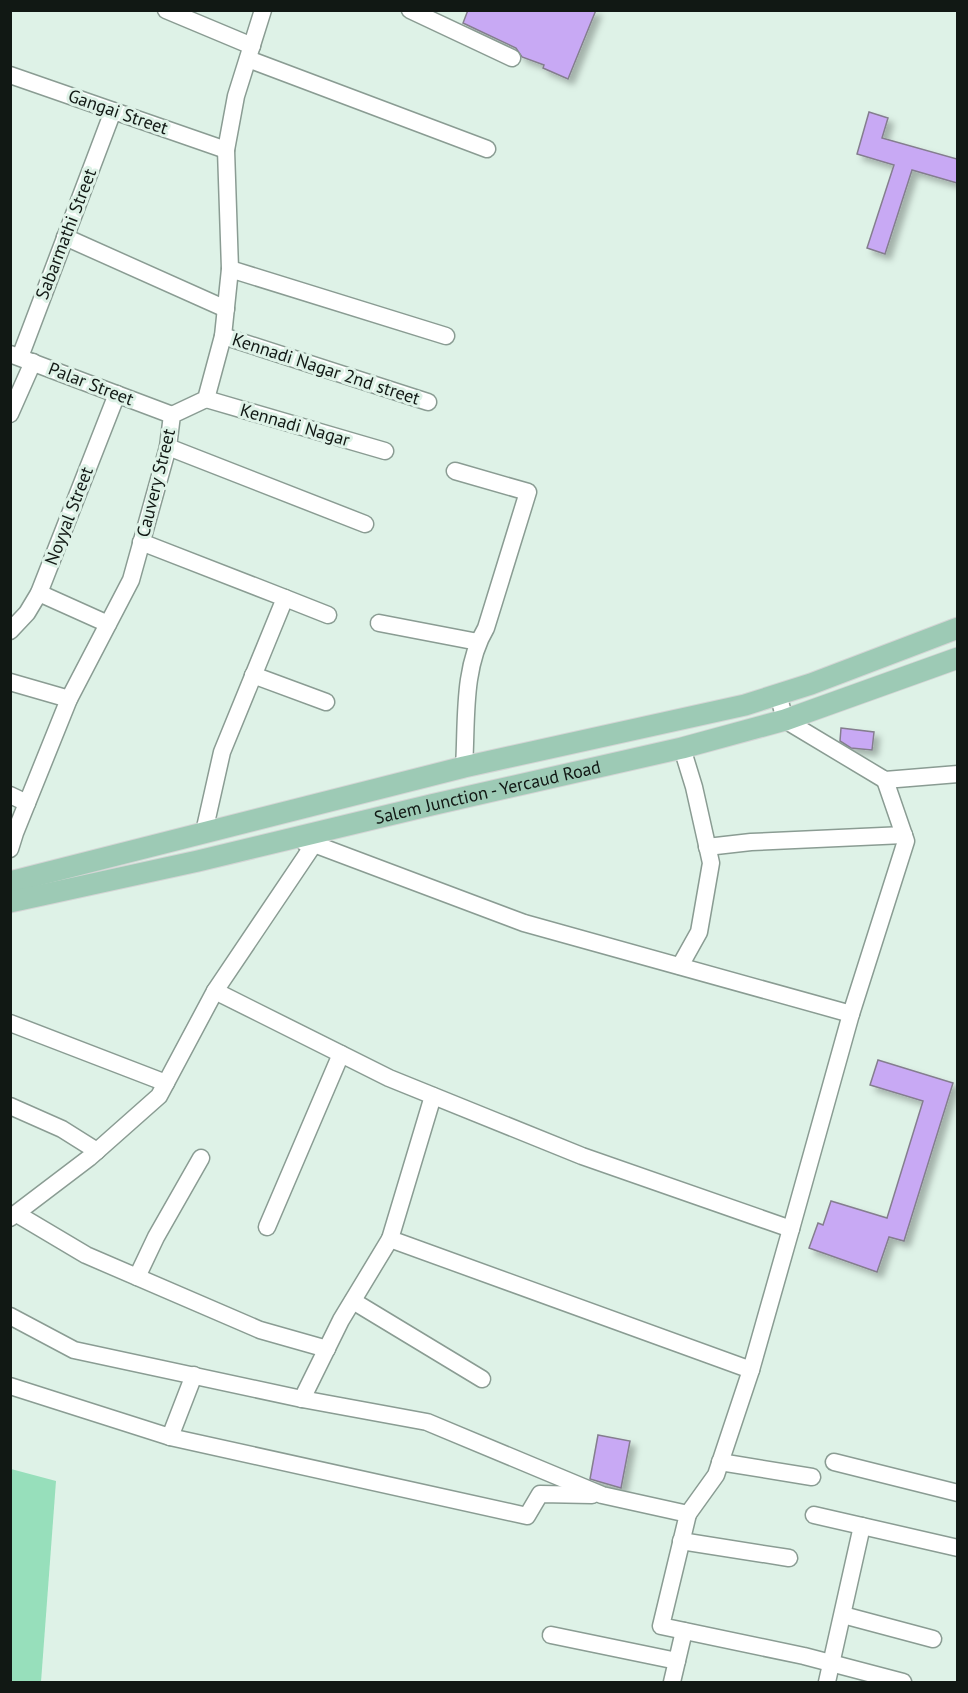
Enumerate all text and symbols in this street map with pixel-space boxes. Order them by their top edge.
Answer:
street label: Gangai Street [65,84,171,139]
street label: Sabarmathi Street [30,165,101,303]
street label: Kennadi Nagar 2nd street [229,327,423,410]
street label: Palar Street [45,357,137,410]
street label: Kennadi Nagar [238,398,353,451]
street label: Cauvery Street [131,426,180,539]
street label: Noyyal Street [39,463,98,568]
street label: Salem Junction - Yercaud Road [372,755,603,829]

